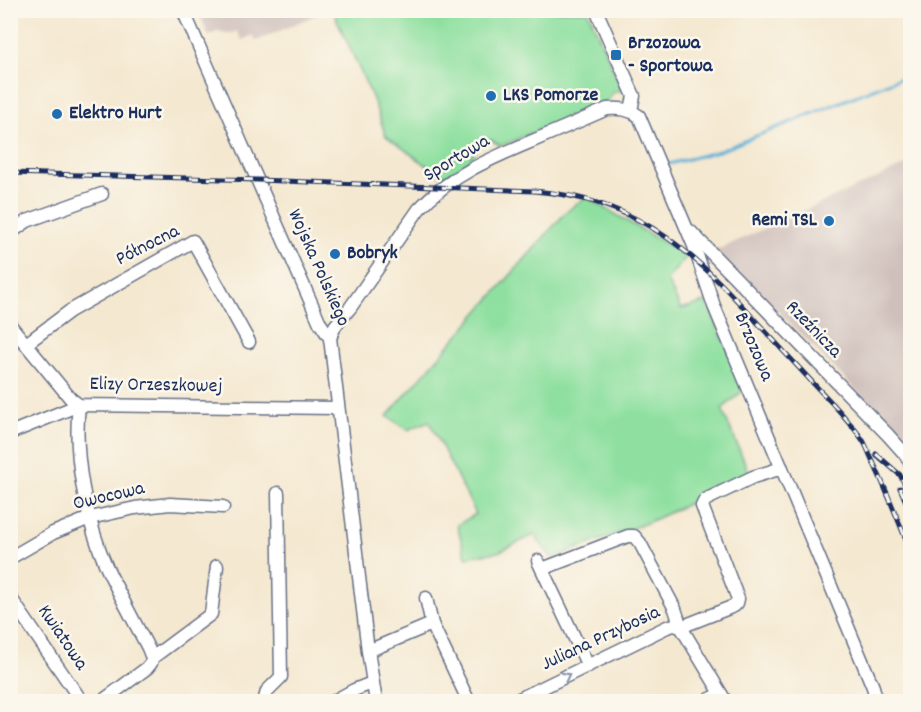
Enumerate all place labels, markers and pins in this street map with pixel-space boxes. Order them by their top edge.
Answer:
place label: Brzozowa - Sportowa [628,30,713,81]
marker: Brzozowa - Sportowa [609,48,623,62]
place label: LKS Pomorze [503,82,598,110]
marker: LKS Pomorze [484,89,498,103]
place label: Elektro Hurt [69,100,162,128]
marker: Elektro Hurt [50,107,64,121]
place label: Remi TSL [751,207,818,235]
marker: Remi TSL [822,214,836,228]
place label: Bobryk [347,240,398,268]
marker: Bobryk [328,247,342,261]

